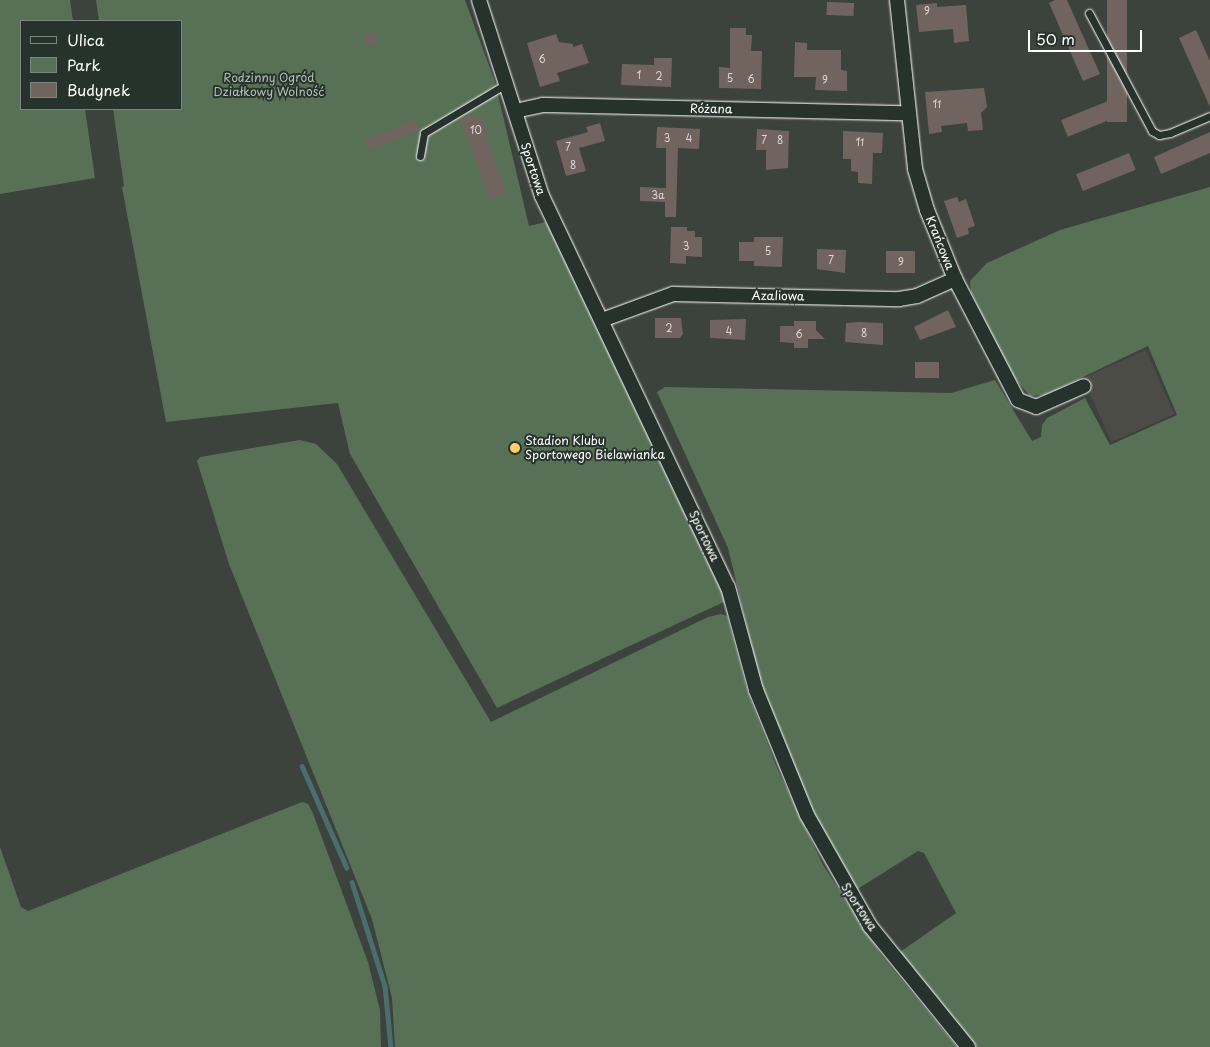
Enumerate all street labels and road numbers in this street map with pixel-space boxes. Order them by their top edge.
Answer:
street label: Różana [690,101,732,117]
street label: Sportowa [518,141,548,197]
street label: Krańcowa [923,214,957,272]
street label: Azaliowa [752,288,804,304]
street label: Sportowa [686,508,722,564]
street label: Sportowa [838,880,880,934]

